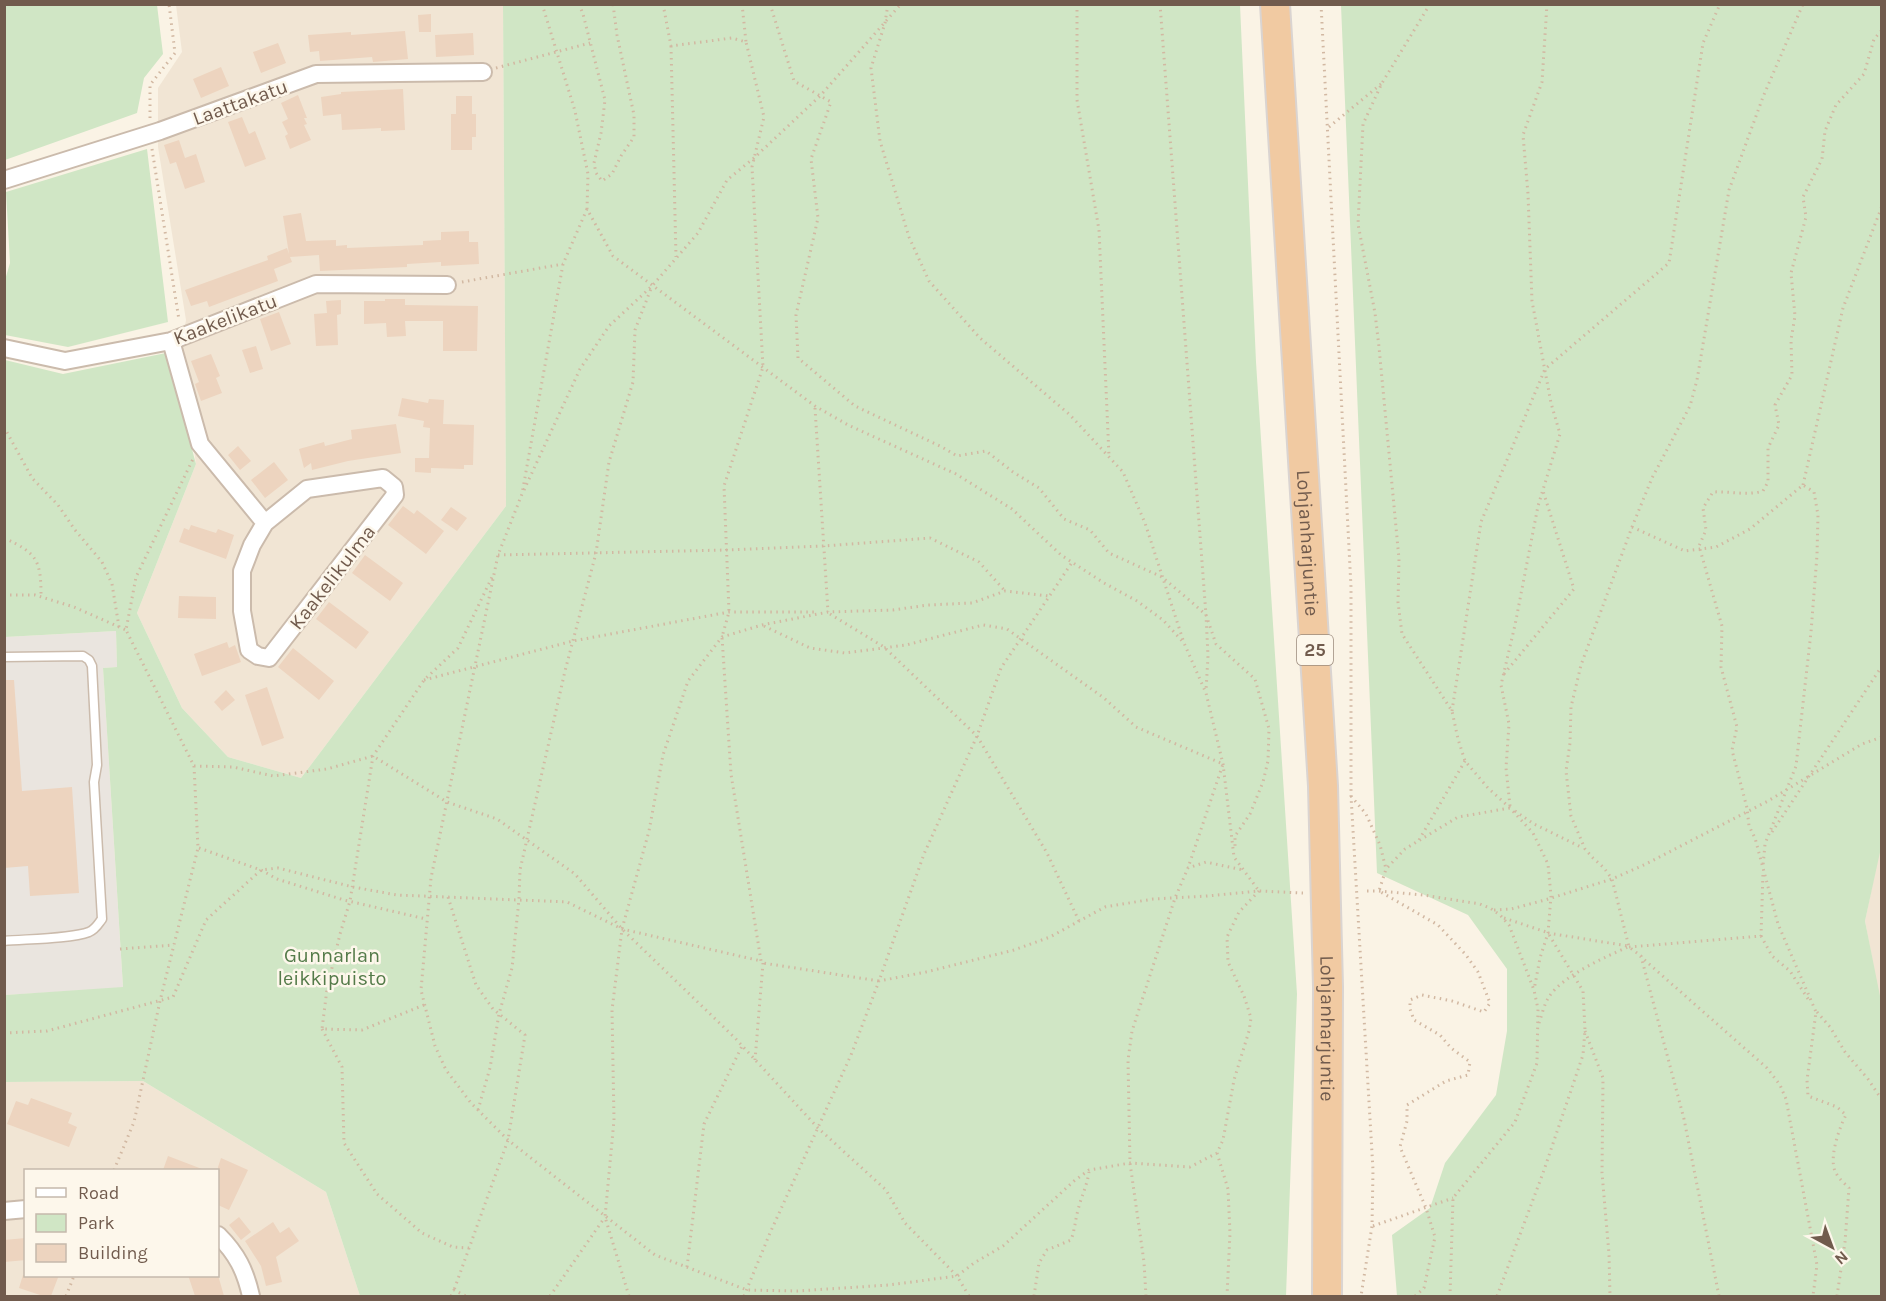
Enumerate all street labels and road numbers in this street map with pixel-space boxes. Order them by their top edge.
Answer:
street label: Laattakatu [190,75,291,130]
street label: Kaakelikatu [170,289,280,350]
street label: Lohjanharjuntie [1292,469,1324,617]
street label: Kaakelikulma [285,521,380,634]
road number: 25 [1297,635,1333,665]
street label: Lohjanharjuntie [1315,955,1339,1102]

